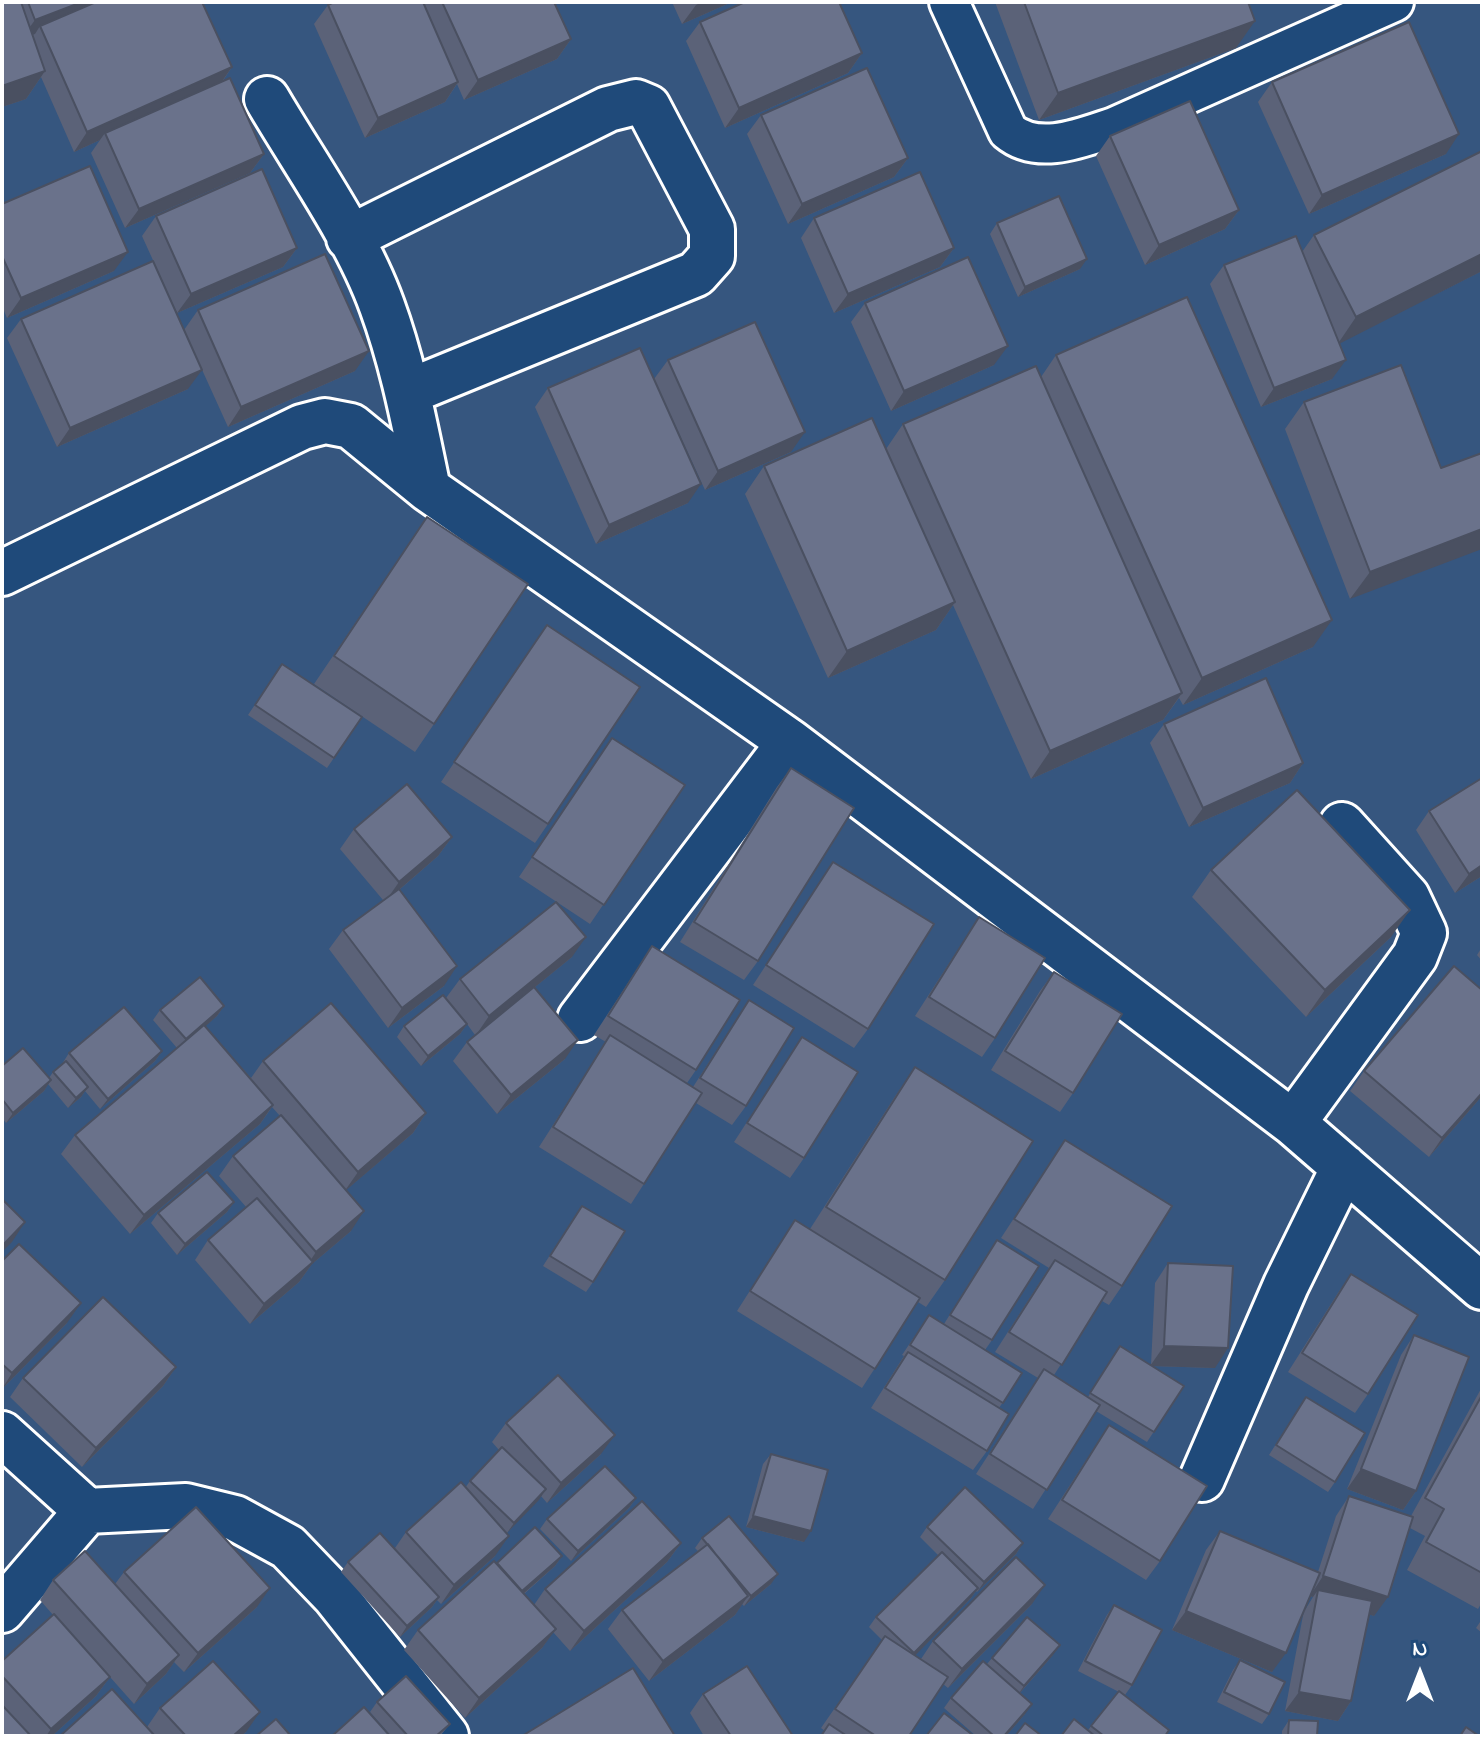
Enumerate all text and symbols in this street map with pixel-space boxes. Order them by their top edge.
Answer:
north arrow [1380,1634,1460,1714]
text: N [1413,1634,1427,1666]

